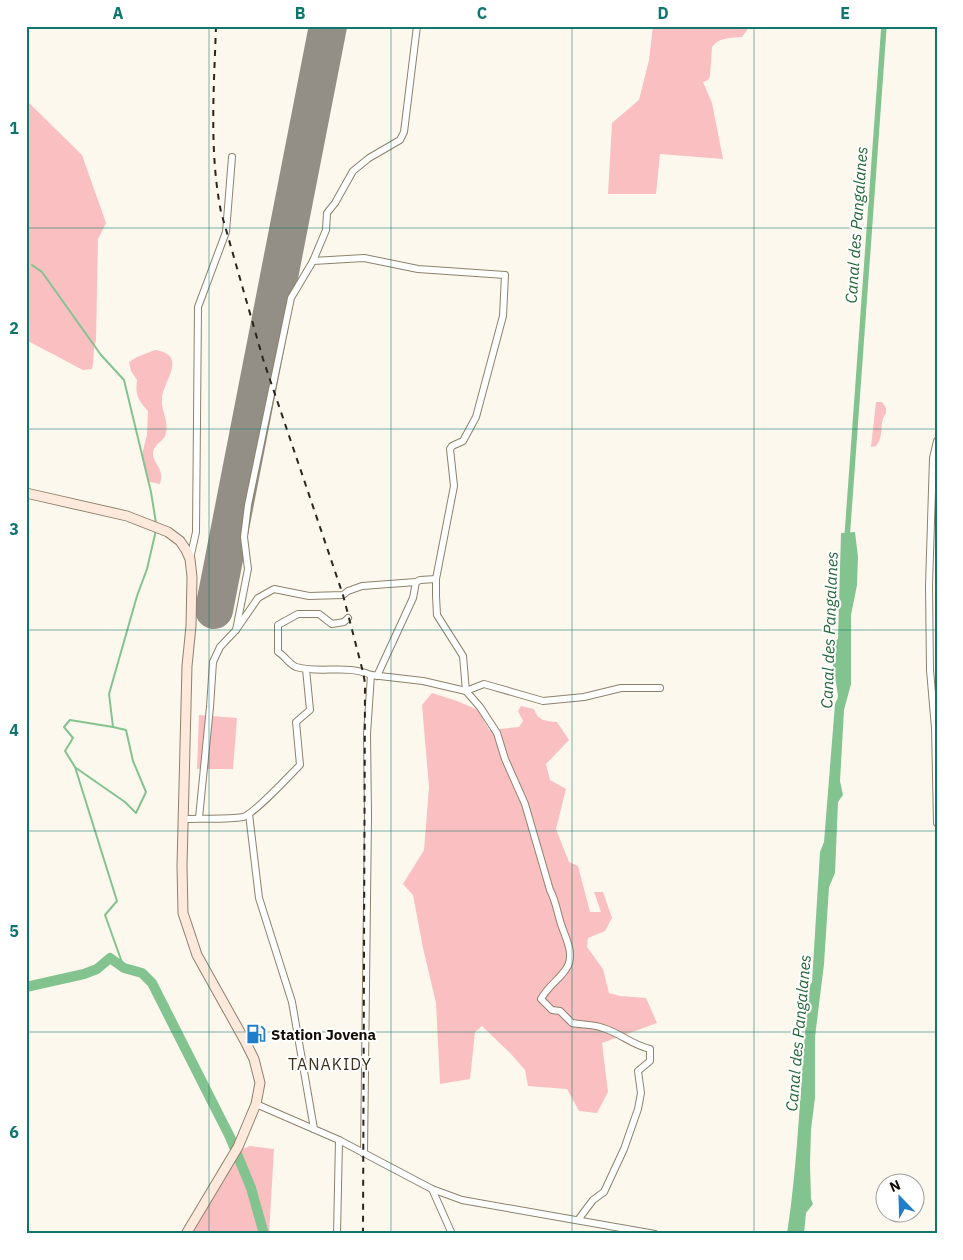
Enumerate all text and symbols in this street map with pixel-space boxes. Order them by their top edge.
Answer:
text: A [113,3,124,23]
text: B [295,3,306,23]
text: C [477,3,487,23]
text: D [657,3,669,23]
text: E [840,3,850,23]
text: 1 [9,118,19,138]
water label: Canal des Pangalanes [841,146,871,304]
text: 2 [9,318,19,338]
text: 3 [9,519,19,539]
water label: Canal des Pangalanes [816,551,842,709]
text: 4 [9,720,19,740]
text: 5 [9,921,19,941]
water label: Canal des Pangalanes [781,954,815,1112]
fuel station icon: Station Jovena [245,1023,267,1045]
place label: Station Jovena [271,1025,376,1044]
district label: TANAKIDY [288,1054,372,1074]
text: 6 [9,1122,19,1142]
north arrow [876,1172,926,1222]
text: N [887,1176,903,1196]

